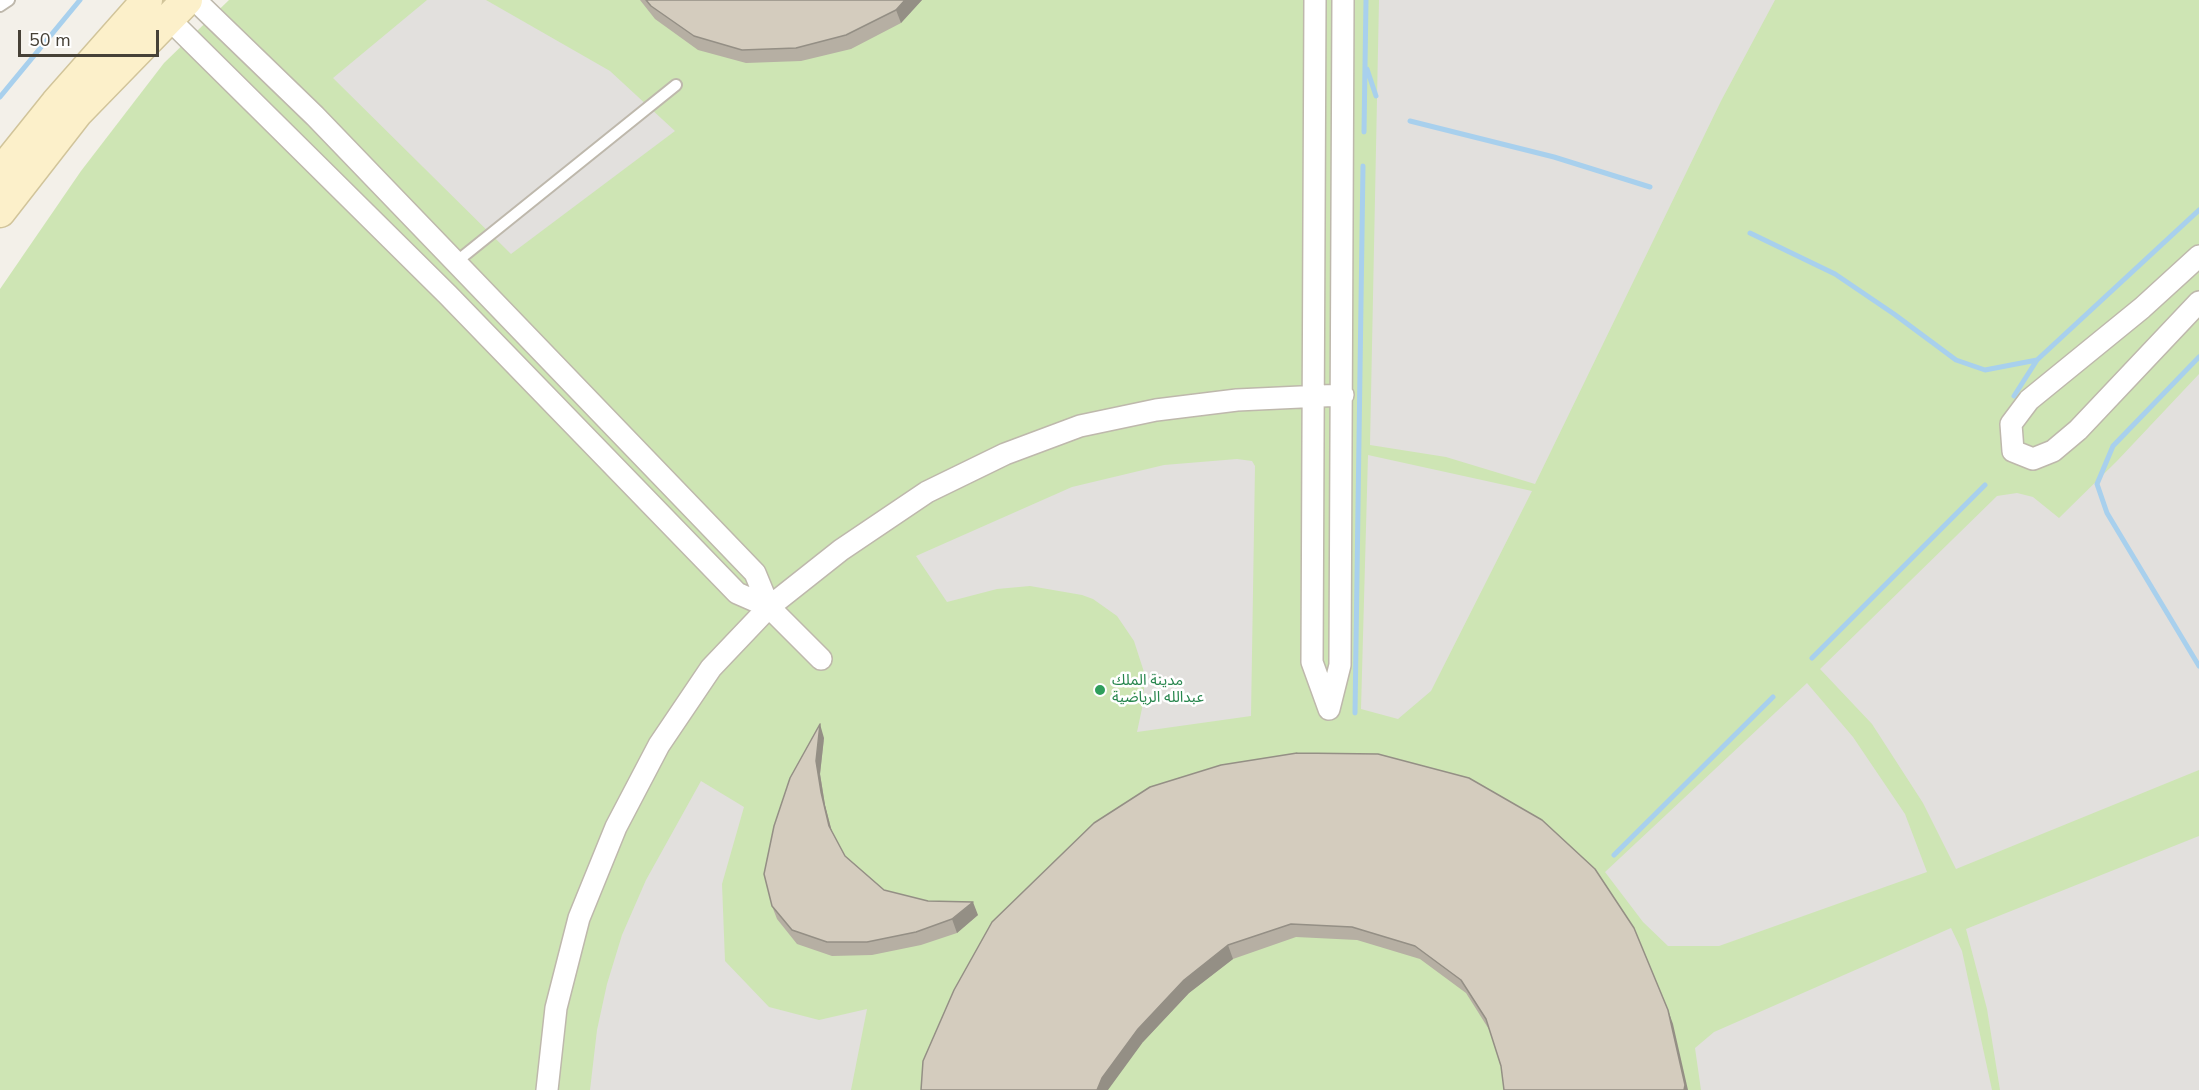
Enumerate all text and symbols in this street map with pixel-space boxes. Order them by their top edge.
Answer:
scale bar [21,18,162,56]
text: 50 m [29,28,71,52]
place label: مدينة الملك عبدالله الرياضية [1112,672,1204,707]
marker: مدينة الملك عبدالله الرياضية [1093,683,1107,697]

